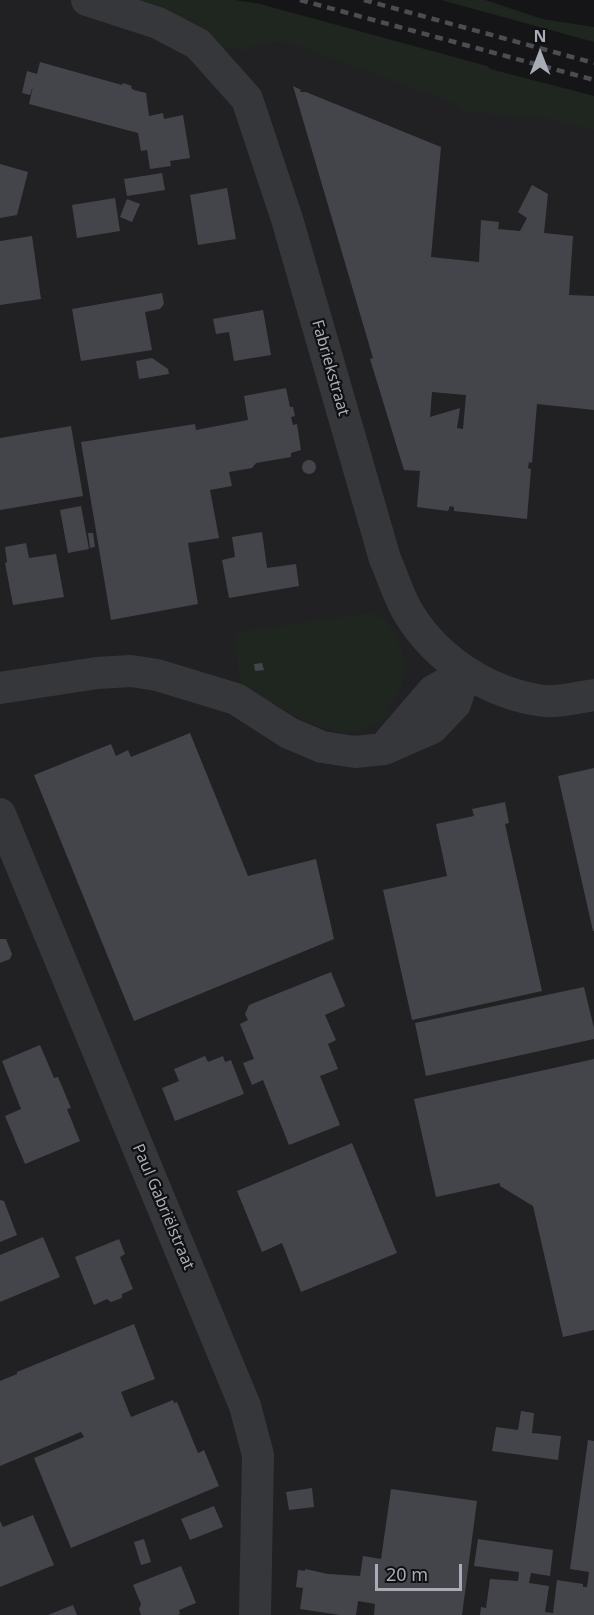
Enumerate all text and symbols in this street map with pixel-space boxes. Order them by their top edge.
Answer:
north arrow [510,24,570,84]
text: N [533,25,547,47]
street label: Fabriekstraat [307,318,353,418]
street label: Paul Gabriëlstraat [128,1141,198,1273]
scale bar [378,1552,465,1590]
text: 20 m [386,1562,428,1586]

